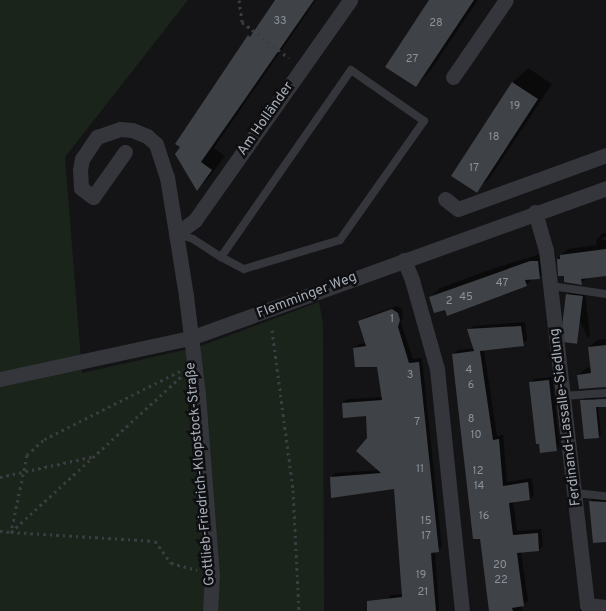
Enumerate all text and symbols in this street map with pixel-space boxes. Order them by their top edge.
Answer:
house number: 33 [273,14,287,28]
house number: 28 [429,16,443,30]
house number: 27 [406,52,418,66]
street label: Am Holländer [234,79,298,159]
house number: 19 [510,99,520,113]
house number: 18 [489,130,499,144]
house number: 17 [469,161,479,175]
street label: Flemminger Weg [254,269,360,323]
house number: 47 [496,276,508,290]
house number: 45 [459,290,473,304]
house number: 2 [446,294,452,308]
house number: 1 [390,312,394,326]
street label: Ferdinand-Lassalle-Siedlung [547,327,585,507]
street label: Gottlieb-Friedrich-Klopstock-Straße [183,361,219,587]
house number: 4 [466,363,472,377]
house number: 3 [407,368,413,382]
house number: 6 [468,378,474,392]
house number: 8 [468,412,474,426]
house number: 7 [414,415,420,429]
house number: 10 [470,428,482,442]
house number: 11 [416,462,424,476]
house number: 12 [473,464,483,478]
house number: 14 [474,479,484,493]
house number: 16 [479,509,489,523]
house number: 15 [421,514,431,528]
house number: 17 [421,529,431,543]
house number: 20 [493,558,507,572]
house number: 19 [416,568,426,582]
house number: 22 [494,573,508,587]
house number: 21 [418,585,428,599]

